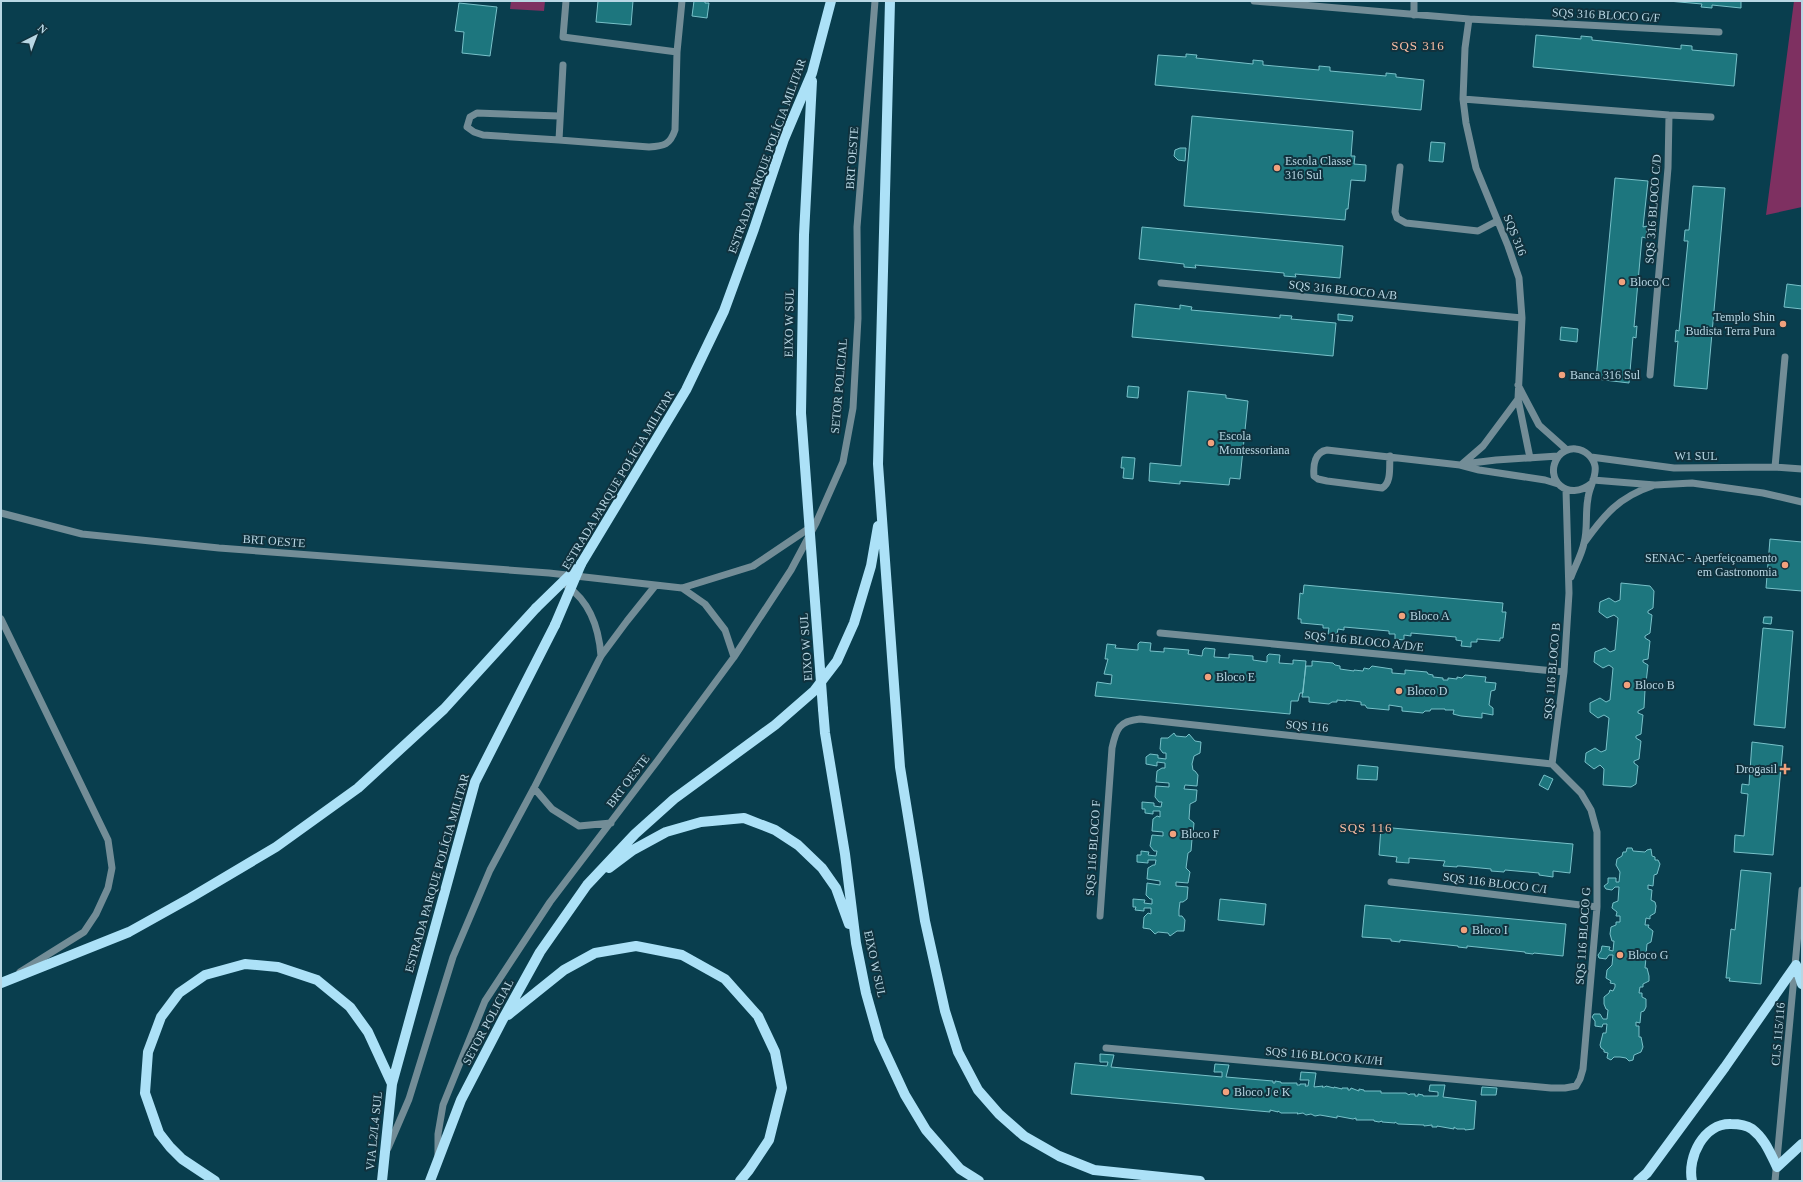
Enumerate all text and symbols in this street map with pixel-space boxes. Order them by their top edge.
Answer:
street label: SQS 316 BLOCO G/F [1552,5,1661,25]
north arrow [16,16,56,56]
text: N [36,21,50,36]
district label: SQS 316 [1391,38,1445,53]
street label: ESTRADA PARQUE POLÍCIA MILITAR [725,57,809,255]
street label: BRT OESTE [843,126,861,190]
street label: SQS 316 BLOCO C/D [1642,153,1664,264]
place label: Escola Classe 316 Sul [1285,154,1351,182]
marker: Escola Classe 316 Sul [1272,163,1282,173]
street label: SQS 316 [1500,212,1530,258]
place label: Bloco C [1630,275,1670,289]
street label: SQS 316 BLOCO A/B [1288,277,1398,303]
marker: Bloco C [1617,277,1627,287]
street label: EIXO W SUL [781,289,797,357]
place label: Templo Shin Budista Terra Pura [1685,310,1776,338]
marker: Templo Shin Budista Terra Pura [1778,319,1788,329]
street label: SETOR POLICIAL [828,338,850,434]
place label: Banca 316 Sul [1570,368,1641,382]
marker: Banca 316 Sul [1557,370,1567,380]
street label: ESTRADA PARQUE POLÍCIA MILITAR [559,388,677,572]
place label: Escola Montessoriana [1219,429,1290,457]
marker: Escola Montessoriana [1206,438,1216,448]
street label: W1 SUL [1675,449,1718,463]
street label: BRT OESTE [242,532,306,550]
place label: SENAC - Aperfeiçoamento em Gastronomia [1645,551,1778,579]
marker: SENAC - Aperfeiçoamento em Gastronomia [1780,560,1790,570]
place label: Bloco A [1410,609,1450,623]
marker: Bloco A [1397,611,1407,621]
street label: EIXO W SUL [797,612,815,682]
street label: SQS 116 BLOCO B [1541,622,1563,720]
street label: SQS 116 BLOCO A/D/E [1304,628,1424,654]
place label: Bloco E [1216,670,1255,684]
marker: Bloco E [1203,672,1213,682]
place label: Bloco B [1635,678,1675,692]
marker: Bloco B [1622,680,1632,690]
place label: Bloco D [1407,684,1448,698]
marker: Bloco D [1394,686,1404,696]
street label: SQS 116 [1285,717,1329,735]
street label: BRT OESTE [604,752,652,810]
place label: Drogasil [1736,762,1778,776]
marker: Drogasil [1780,764,1790,774]
street label: ESTRADA PARQUE POLÍCIA MILITAR [402,772,472,974]
street label: SQS 116 BLOCO F [1083,799,1103,896]
district label: SQS 116 [1339,820,1393,835]
place label: Bloco F [1181,827,1220,841]
marker: Bloco F [1168,829,1178,839]
street label: SQS 116 BLOCO C/I [1442,870,1548,896]
street label: SQS 116 BLOCO G [1573,886,1593,985]
place label: Bloco I [1472,923,1508,937]
marker: Bloco I [1459,925,1469,935]
street label: EIXO W SUL [861,929,889,999]
place label: Bloco G [1628,948,1669,962]
marker: Bloco G [1615,950,1625,960]
street label: SETOR POLICIAL [459,977,517,1067]
street label: CLS 115/116 [1768,1002,1788,1066]
street label: SQS 116 BLOCO K/J/H [1265,1044,1384,1068]
place label: Bloco J e K [1234,1085,1291,1099]
marker: Bloco J e K [1221,1087,1231,1097]
street label: VIA L2/L4 SUL [363,1091,385,1171]

